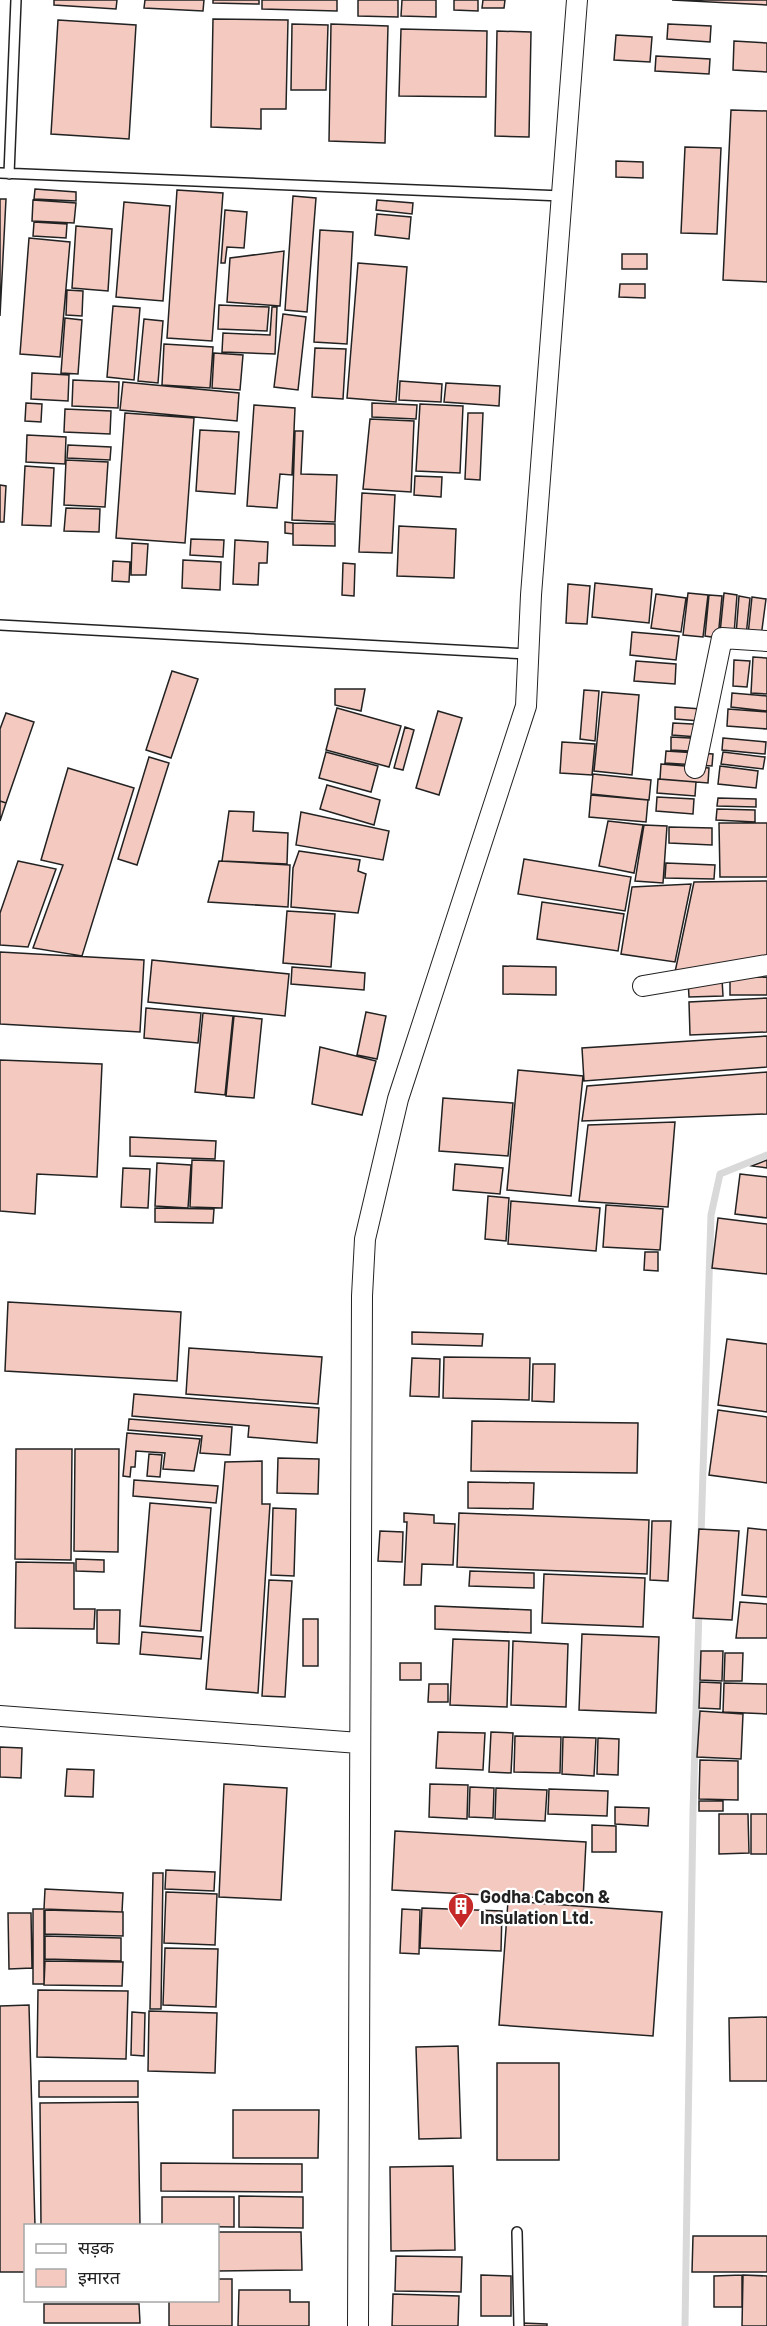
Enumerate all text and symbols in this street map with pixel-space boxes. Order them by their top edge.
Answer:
place label: Godha Cabcon & Insulation Ltd. [480,1885,610,1928]
building icon: Godha Cabcon & Insulation Ltd. [446,1891,476,1929]
legend [24,2224,219,2302]
text: सड़क [78,2236,115,2258]
text: इमारत [78,2266,121,2288]

